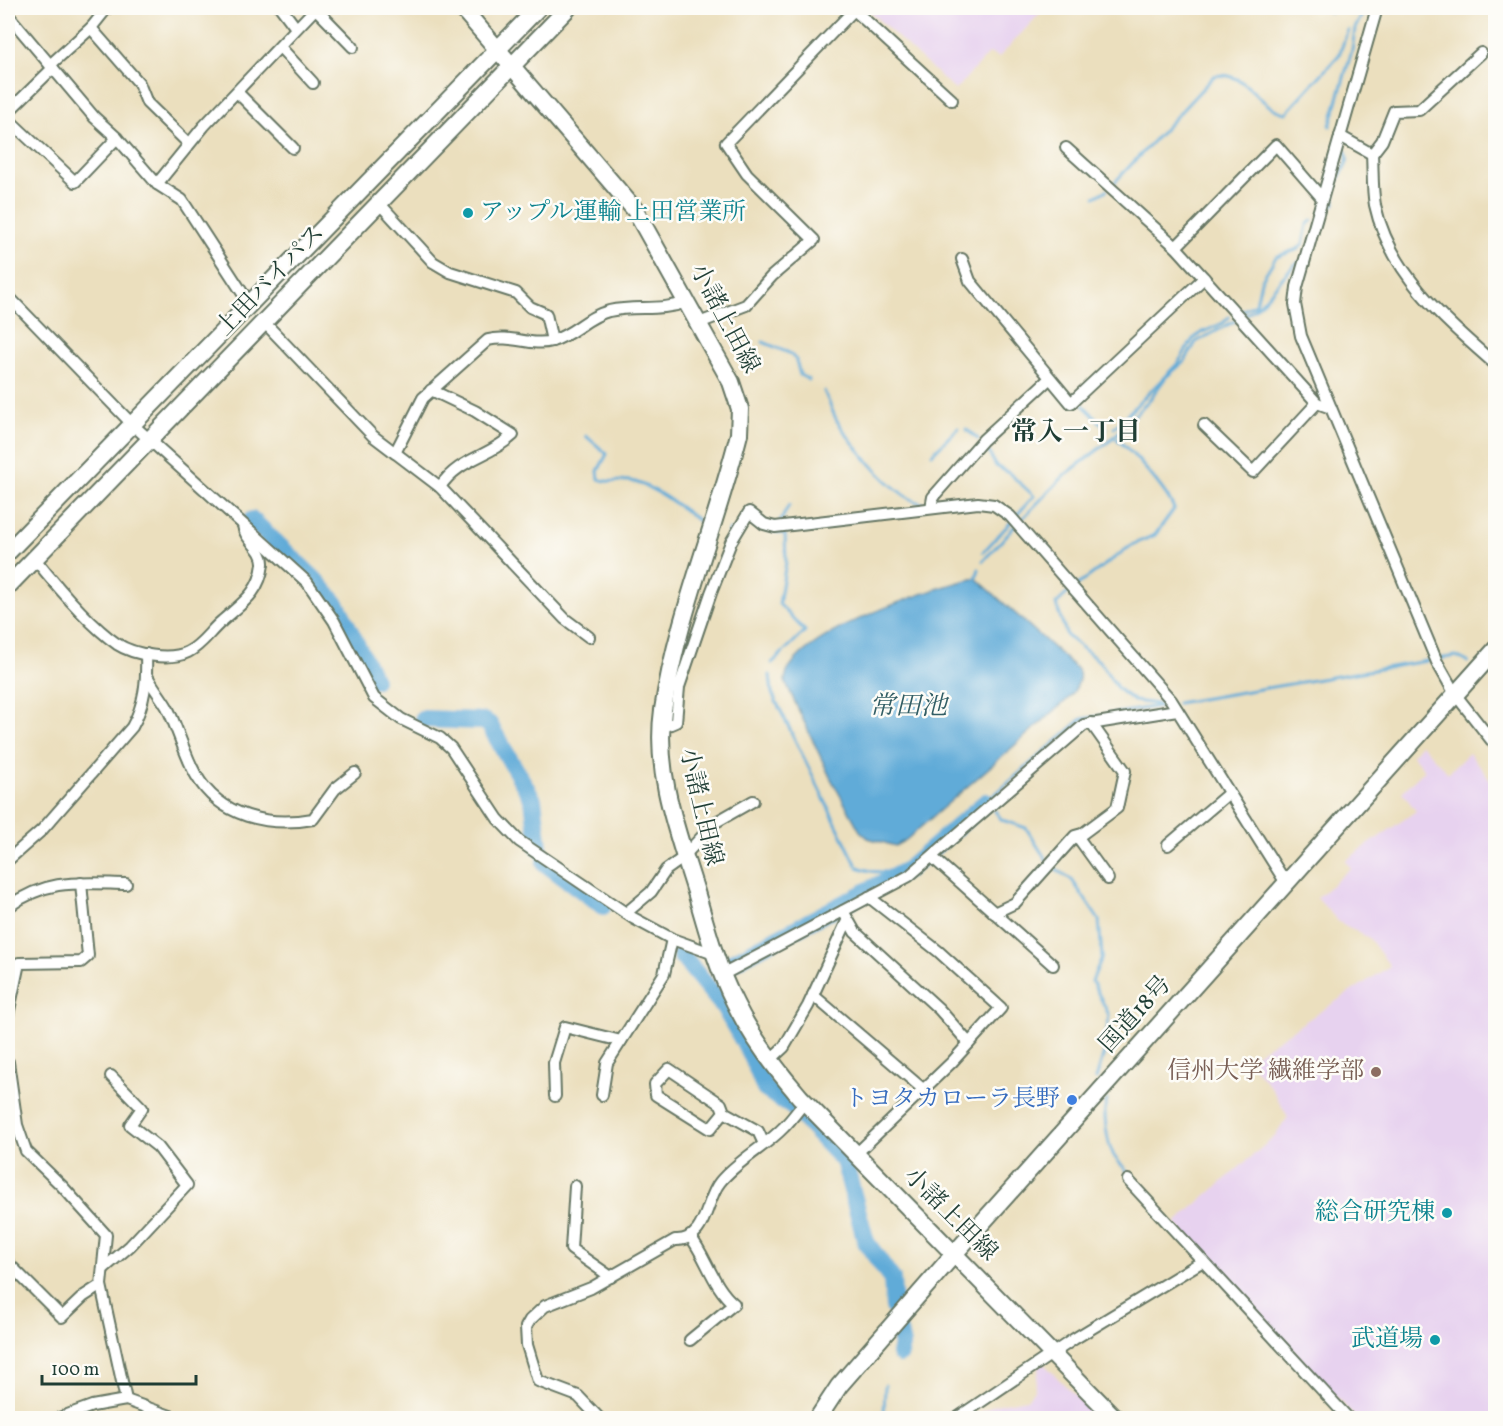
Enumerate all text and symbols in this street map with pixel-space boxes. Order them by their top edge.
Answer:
place label: アップル運輸 上田営業所 [480,196,746,230]
marker: アップル運輸 上田営業所 [461,206,475,220]
street label: 上田バイパス [209,218,333,344]
street label: 小諸上田線 [681,258,767,380]
district label: 常入一丁目 [1011,415,1141,451]
water label: 常田池 [869,689,950,725]
street label: 小諸上田線 [670,745,730,869]
street label: 国道18号 [1092,969,1180,1061]
place label: 信州大学 繊維学部 [1167,1055,1364,1089]
marker: 信州大学 繊維学部 [1369,1065,1383,1079]
place label: トヨタカローラ長野 [844,1083,1060,1117]
marker: トヨタカローラ長野 [1065,1093,1079,1107]
street label: 小諸上田線 [896,1161,1004,1269]
place label: 総合研究棟 [1315,1196,1435,1230]
marker: 総合研究棟 [1440,1206,1454,1220]
place label: 武道場 [1351,1323,1423,1357]
marker: 武道場 [1428,1333,1442,1347]
scale bar [42,1348,196,1386]
text: 100 m [51,1358,100,1383]

